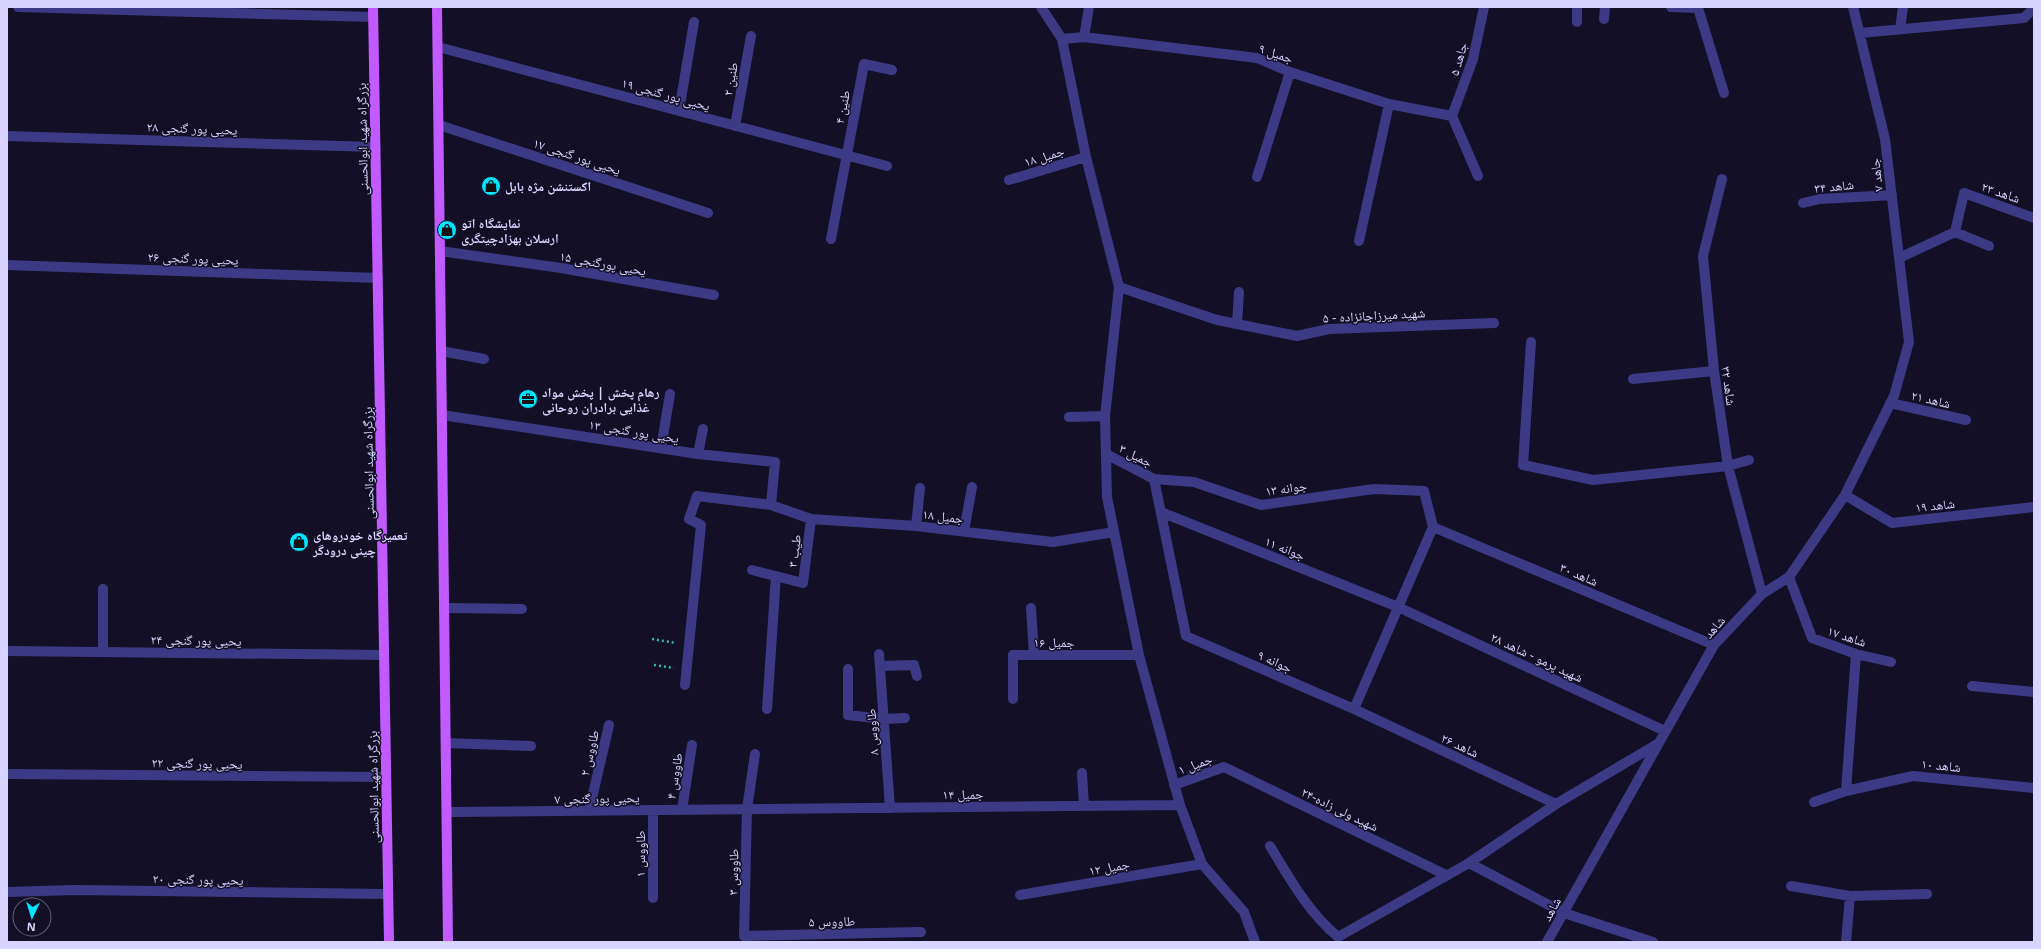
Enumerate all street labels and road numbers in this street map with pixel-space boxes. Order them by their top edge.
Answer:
street label: جمیل ۹ [1256,39,1296,67]
street label: جاهد ۵ [1445,40,1471,78]
street label: طنین ۲ [718,61,742,97]
street label: یحیی پور گنجی ۱۹ [620,74,712,115]
street label: بزرگراه شهید ابوالحسنی [352,83,372,195]
street label: طنین ۴ [830,89,854,125]
street label: یحیی پور گنجی ۲۸ [146,117,238,139]
street label: یحیی پور گنجی ۱۷ [531,133,623,179]
street label: جمیل ۱۸ [1022,141,1066,171]
street label: جاهد ۷ [1865,157,1887,193]
street label: شاهد ۳۴ [1813,175,1855,197]
street label: شاهد ۲۳ [1979,177,2023,207]
street label: یحیی پور گنجی ۲۶ [147,247,239,269]
street label: یحیی پورگنجی ۱۵ [558,247,648,280]
street label: شهید میرزاجانزاده - ۵ [1322,303,1426,327]
street label: شاهد ۳۲ [1717,365,1741,407]
street label: شاهد ۲۱ [1910,386,1952,412]
street label: بزرگراه شهید ابوالحسنی [358,407,378,519]
street label: یحیی پور گنجی ۱۳ [588,415,680,447]
street label: جمیل ۳ [1116,439,1156,471]
street label: جوانه ۱۳ [1264,476,1308,500]
street label: شاهد ۱۹ [1914,494,1956,516]
street label: جمیل ۱۸ [922,505,964,527]
street label: جوانه ۱۱ [1262,532,1308,564]
street label: طیب ۳ [783,533,805,569]
street label: شاهد ۳۰ [1557,558,1601,590]
street label: شاهد [1699,612,1729,642]
street label: شاهد ۱۷ [1825,621,1869,651]
street label: شهید پرمو - شاهد ۲۸ [1488,628,1586,686]
street label: یحیی پور گنجی ۲۴ [150,630,242,650]
street label: جمیل ۱۶ [1033,633,1075,651]
street label: جوانه ۹ [1255,645,1295,677]
street label: طاووس ۸ [861,708,883,756]
street label: طاووس ۲ [575,728,603,778]
street label: شاهد ۲۶ [1438,728,1482,762]
street label: بزرگراه شهید ابوالحسنی [363,731,383,843]
street label: جمیل ۱ [1175,750,1215,778]
street label: طاووس ۴ [661,752,687,800]
street label: یحیی پور گنجی ۲۲ [151,753,243,773]
street label: شاهد ۱۰ [1920,754,1962,776]
street label: شهید ولی زاده-۲۴ [1299,783,1381,835]
street label: جمیل ۱۴ [942,785,984,803]
street label: یحیی پور گنجی ۷ [554,788,640,808]
street label: طاووس ۱ [631,831,649,877]
street label: طاووس ۳ [724,849,742,895]
street label: جمیل ۱۲ [1087,855,1131,879]
street label: یحیی پور گنجی ۲۰ [152,869,244,889]
street label: شاهد [1537,894,1565,924]
street label: طاووس ۵ [809,912,855,930]

